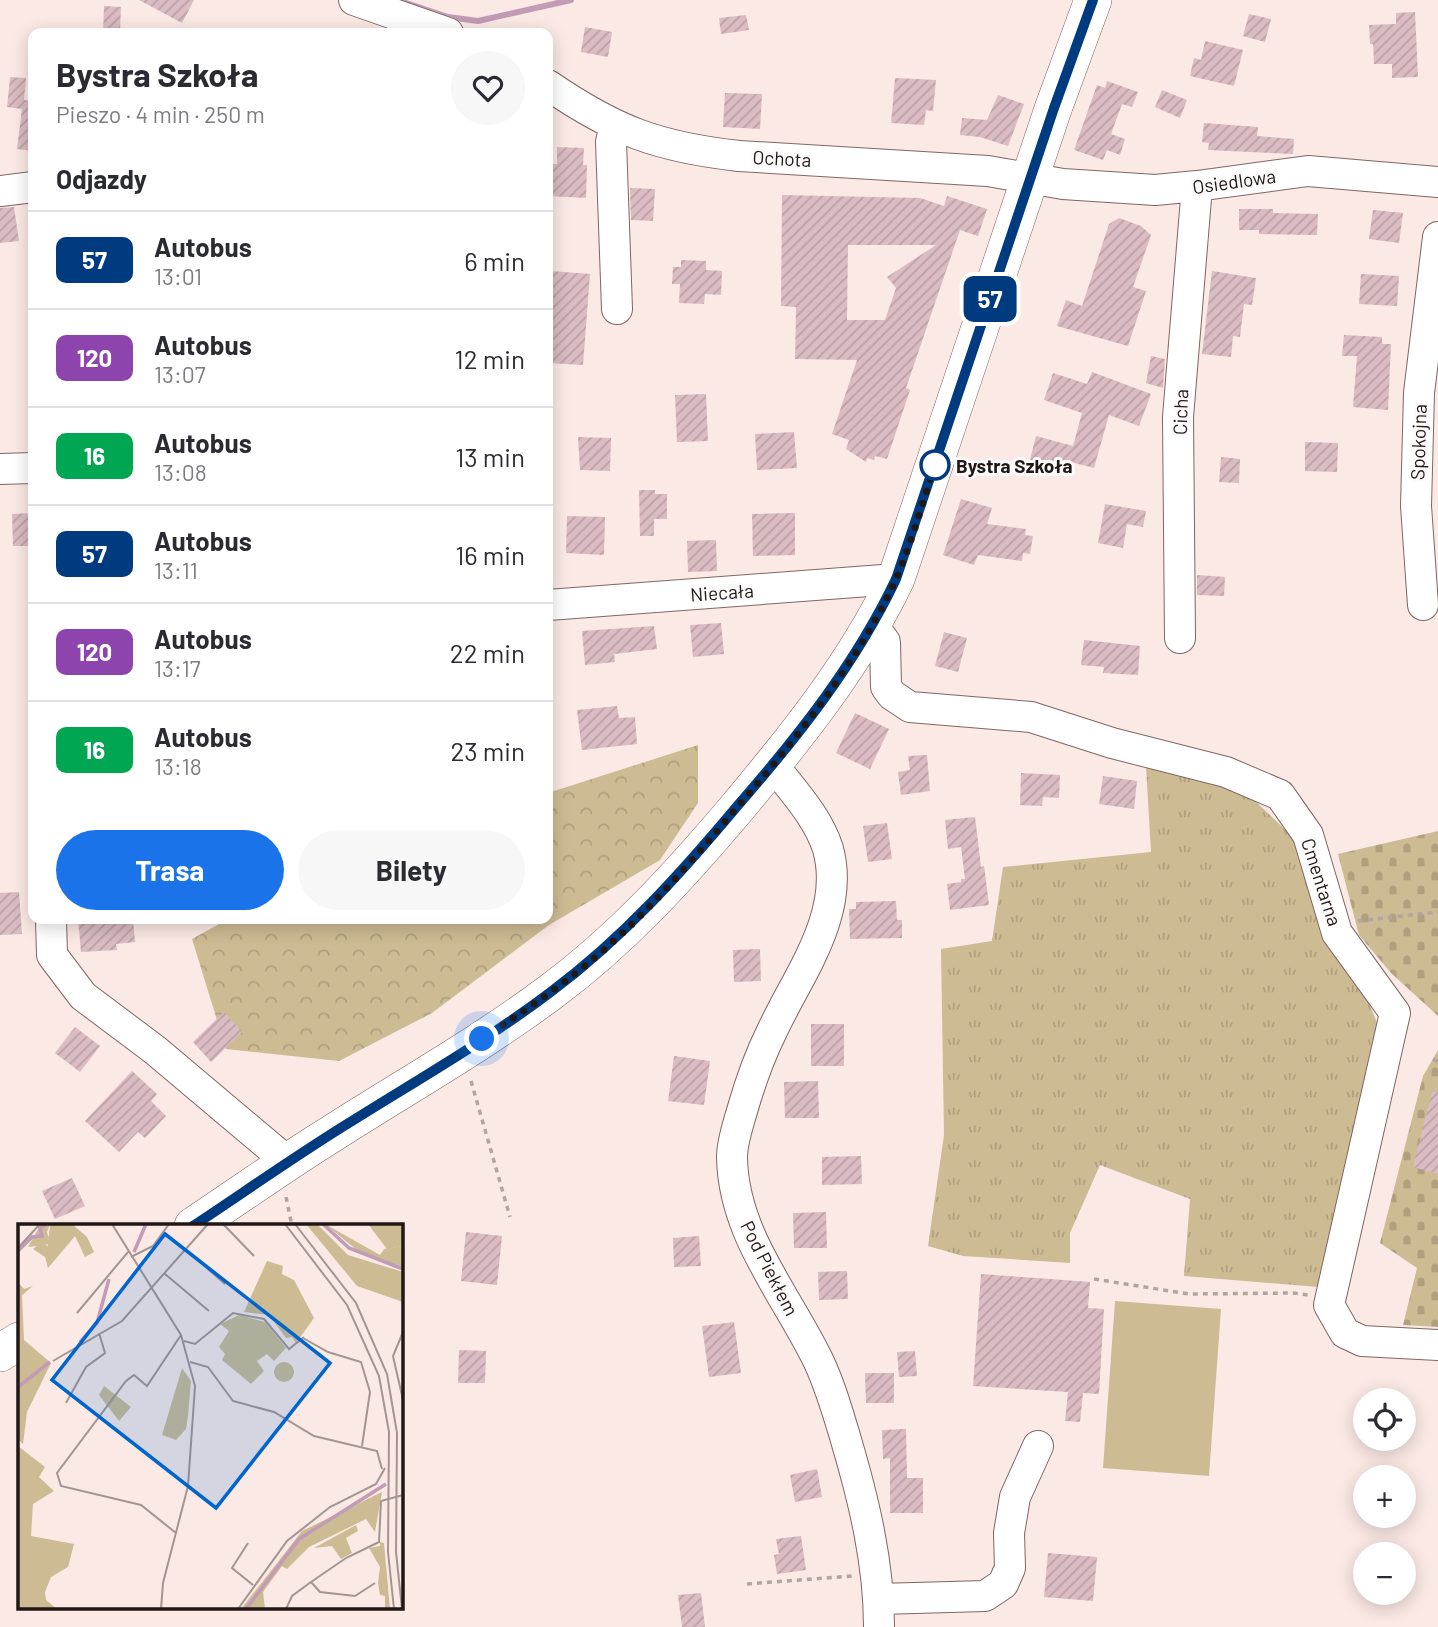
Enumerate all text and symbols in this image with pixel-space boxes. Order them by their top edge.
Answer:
button: heart [451,51,525,125]
text: Bystra Szkoła [56,54,258,94]
text: Pieszo · 4 min · 250 m [56,100,265,128]
street label: Ochota [752,145,812,171]
text: Odjazdy [56,163,147,194]
street label: Osiedlowa [1191,164,1277,198]
text: Autobus [154,231,252,262]
text: 57 [82,245,107,274]
text: 6 min [464,245,525,276]
text: 13:01 [154,262,202,290]
line badge: 57 [958,276,1021,322]
text: 57 [978,284,1002,313]
text: Autobus [154,329,252,360]
text: 120 [77,343,112,372]
text: 12 min [455,343,525,374]
text: 13:07 [154,360,206,388]
street label: Cicha [1168,389,1192,435]
street label: Spokojna [1405,404,1431,480]
text: Autobus [154,427,252,458]
text: 16 [84,441,105,470]
text: 13 min [455,441,525,472]
marker: Bystra Szkoła [920,450,950,480]
place label: Bystra Szkoła [956,454,1073,477]
text: 13:08 [154,458,207,486]
text: Autobus [154,525,252,556]
text: 57 [82,539,107,568]
text: 16 min [455,539,525,570]
text: 13:11 [154,556,198,584]
street label: Niecała [689,578,755,606]
text: Autobus [154,623,252,654]
text: 120 [77,637,112,666]
text: 22 min [450,637,525,668]
text: 13:17 [154,654,201,682]
text: Autobus [154,721,252,752]
text: 16 [84,735,105,764]
text: 23 min [450,735,525,766]
text: 13:18 [154,752,202,780]
button: Trasa [56,830,284,910]
button: Bilety [298,830,525,910]
street label: Cmentarna [1297,835,1347,929]
your location [464,1021,499,1056]
street label: Pod Piekłem [736,1217,804,1319]
inset map [18,1224,402,1610]
map controls [1353,1388,1416,1605]
button: locate [1353,1388,1416,1451]
button: + [1353,1465,1416,1528]
button: − [1353,1542,1416,1605]

